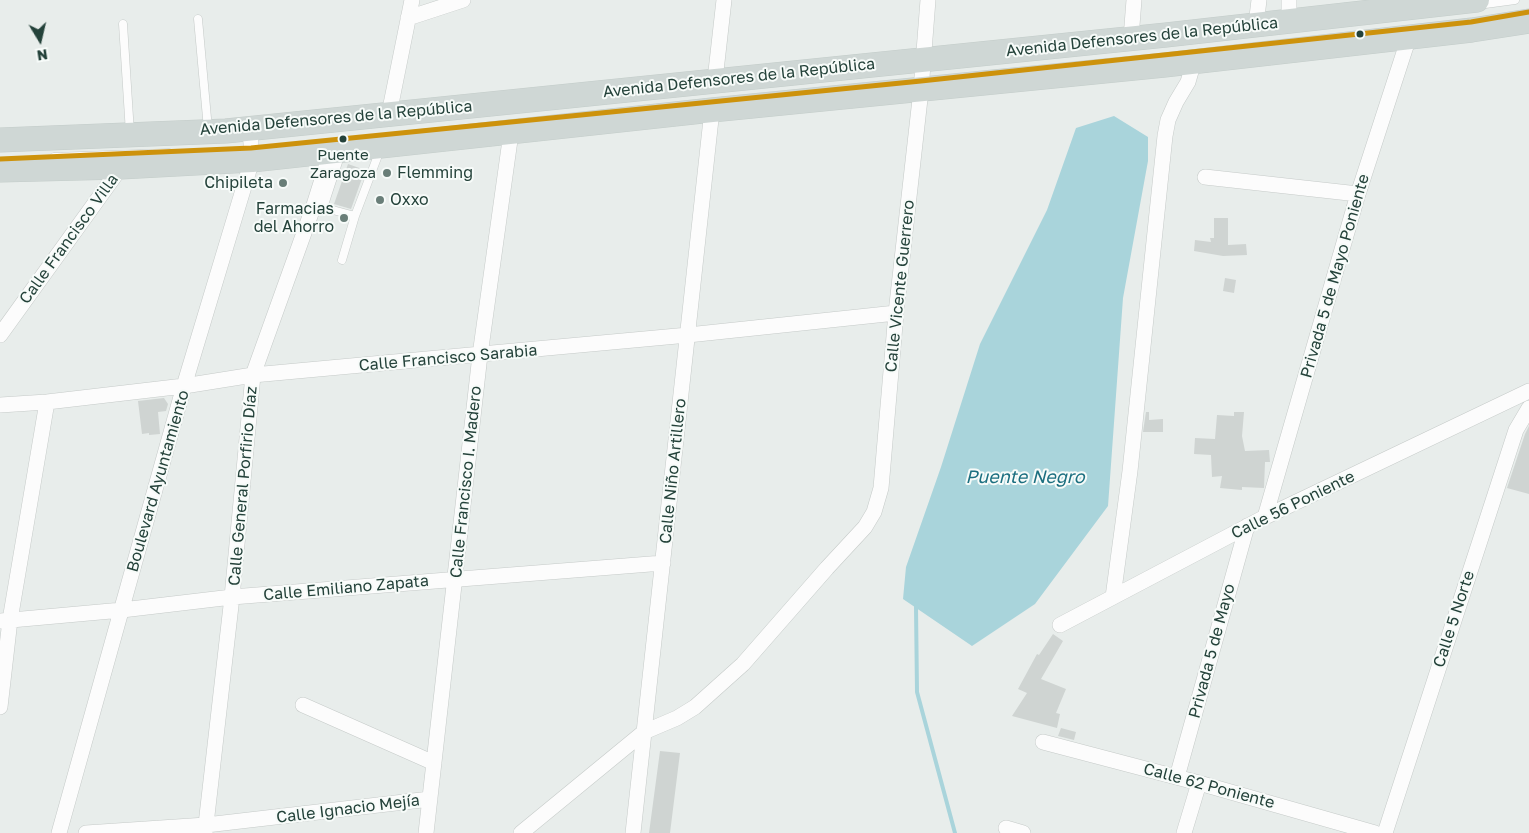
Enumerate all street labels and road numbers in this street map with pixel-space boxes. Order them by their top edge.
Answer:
street label: Avenida Defensores de la República [1005,13,1279,61]
street label: Avenida Defensores de la República [602,54,876,102]
street label: Avenida Defensores de la República [199,97,473,139]
street label: Calle Francisco Villa [15,170,123,308]
street label: Privada 5 de Mayo Poniente [1297,172,1373,380]
street label: Calle Vicente Guerrero [881,199,919,373]
street label: Calle Francisco Sarabia [358,341,538,375]
street label: Calle General Porfirio Díaz [225,385,261,587]
street label: Calle Francisco I. Madero [446,385,486,579]
street label: Boulevard Ayuntamiento [123,388,193,574]
street label: Calle Niño Artillero [656,397,690,545]
street label: Calle 56 Poniente [1228,467,1358,543]
street label: Calle 5 Norte [1429,568,1479,670]
street label: Calle Emiliano Zapata [262,571,430,605]
street label: Privada 5 de Mayo [1185,582,1239,720]
street label: Calle 62 Poniente [1141,759,1277,813]
street label: Calle Ignacio Mejía [275,791,421,827]

